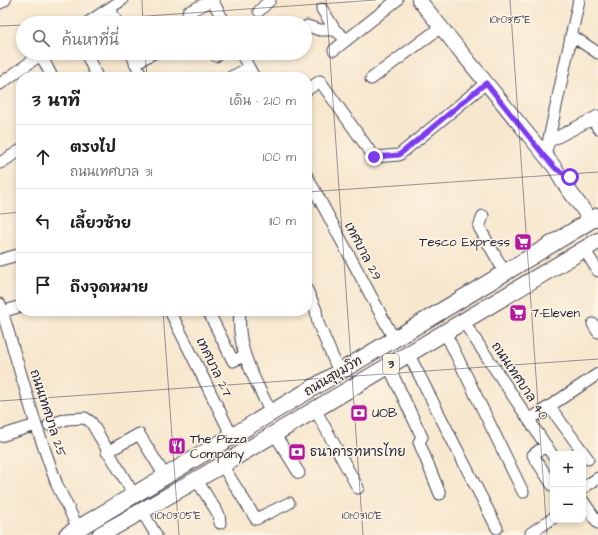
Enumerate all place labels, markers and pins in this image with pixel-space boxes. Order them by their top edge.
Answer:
supermarket icon: Tesco Express [513,232,533,252]
place label: Tesco Express [419,233,510,251]
supermarket icon: 7-Eleven [508,303,528,323]
place label: 7-Eleven [531,304,581,322]
bank icon: UOB [349,403,369,423]
place label: UOB [372,404,397,422]
place label: The Pizza Company [190,430,247,464]
restaurant icon: The Pizza Company [167,436,187,456]
bank icon: ธนาคารทหารไทย [287,442,307,462]
place label: ธนาคารทหารไทย [310,442,406,461]

